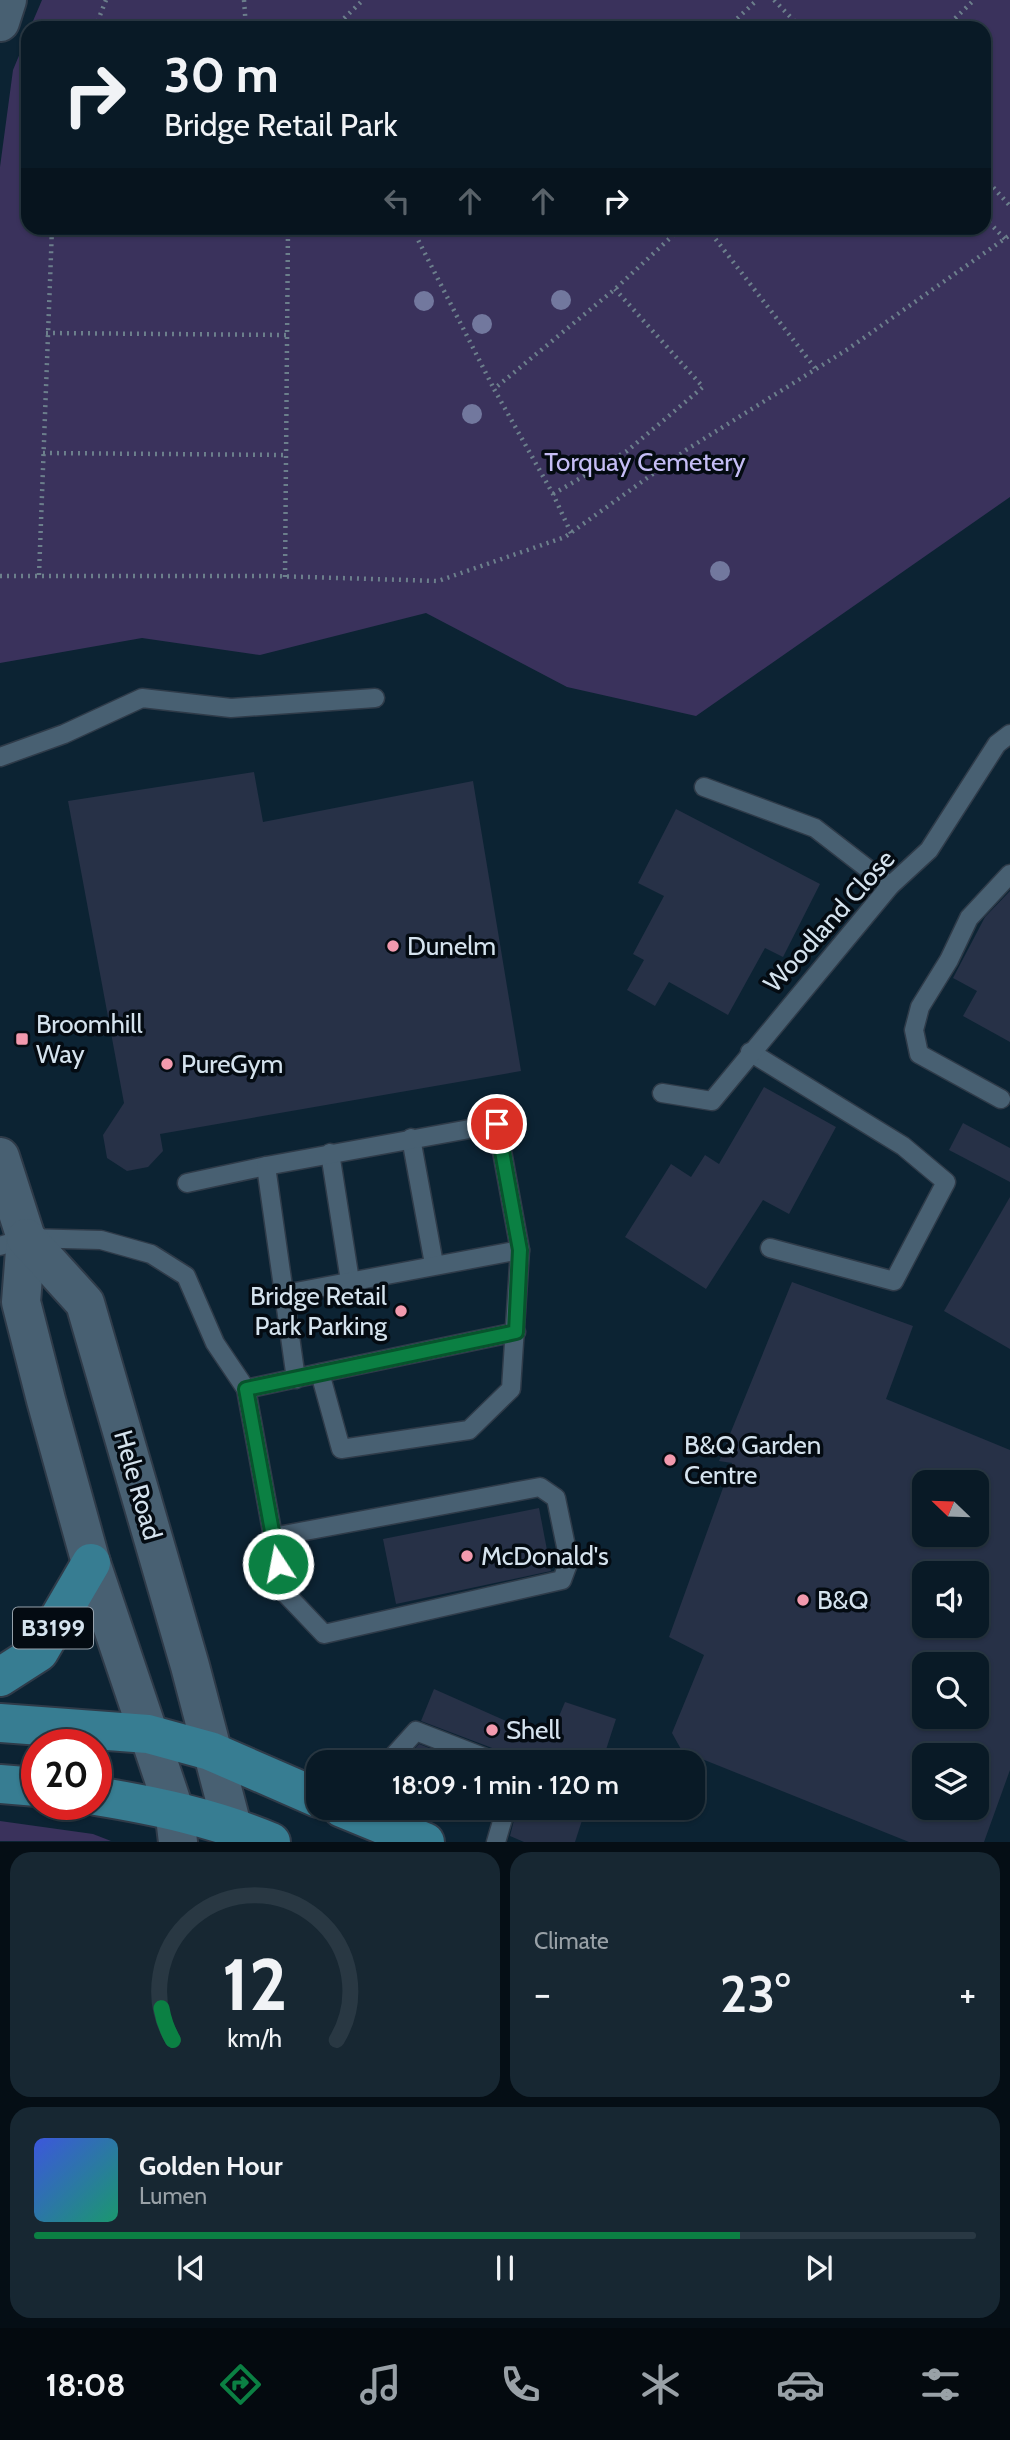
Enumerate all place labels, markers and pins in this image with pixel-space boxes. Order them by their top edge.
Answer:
place label: Dunelm [407,930,496,962]
marker: Dunelm [385,938,401,954]
place label: Broomhill Way [36,1008,143,1070]
marker: Broomhill Way [14,1031,30,1047]
place label: PureGym [181,1048,283,1080]
marker: PureGym [159,1056,175,1072]
pin [467,1094,527,1154]
place label: Bridge Retail Park Parking [250,1280,388,1342]
marker: Bridge Retail Park Parking [393,1303,409,1319]
place label: B&Q Garden Centre [684,1429,821,1491]
marker: B&Q Garden Centre [662,1452,678,1468]
place label: McDonald's [481,1540,609,1572]
marker: McDonald's [459,1548,475,1564]
place label: B&Q [817,1584,868,1616]
marker: B&Q [795,1592,811,1608]
place label: Shell [506,1714,561,1746]
marker: Shell [484,1722,500,1738]

